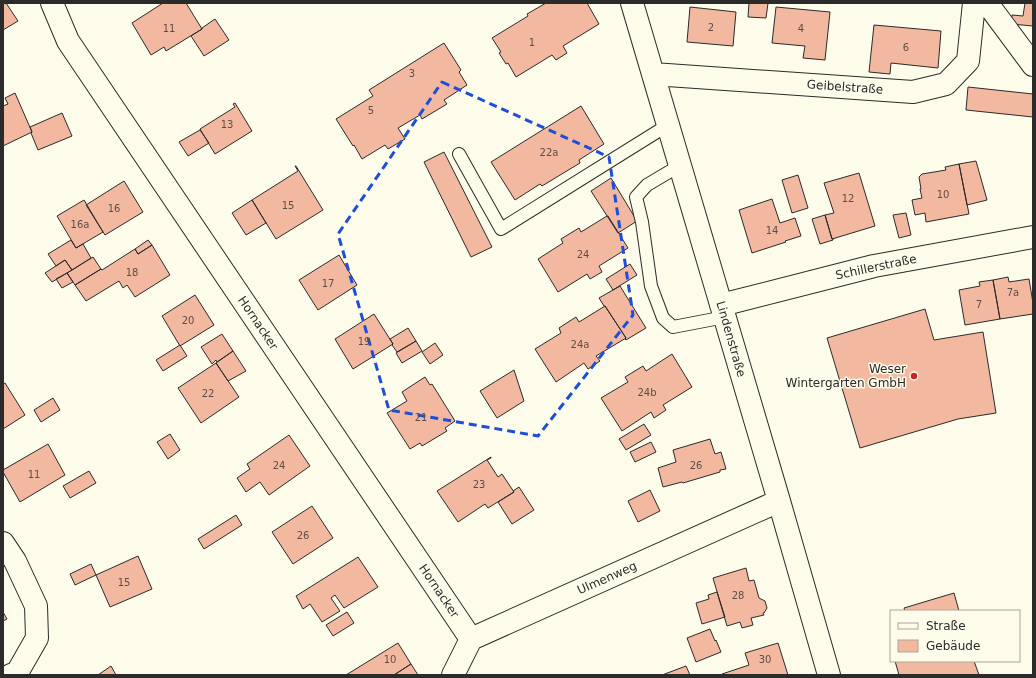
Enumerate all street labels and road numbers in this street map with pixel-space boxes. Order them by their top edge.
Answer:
street label: Geibelstraße [806,77,884,97]
street label: Schillerstraße [834,252,918,282]
street label: Hornacker [235,294,281,352]
street label: Lindenstraße [713,299,749,379]
street label: Ulmenweg [575,559,639,597]
street label: Hornacker [416,562,462,620]

